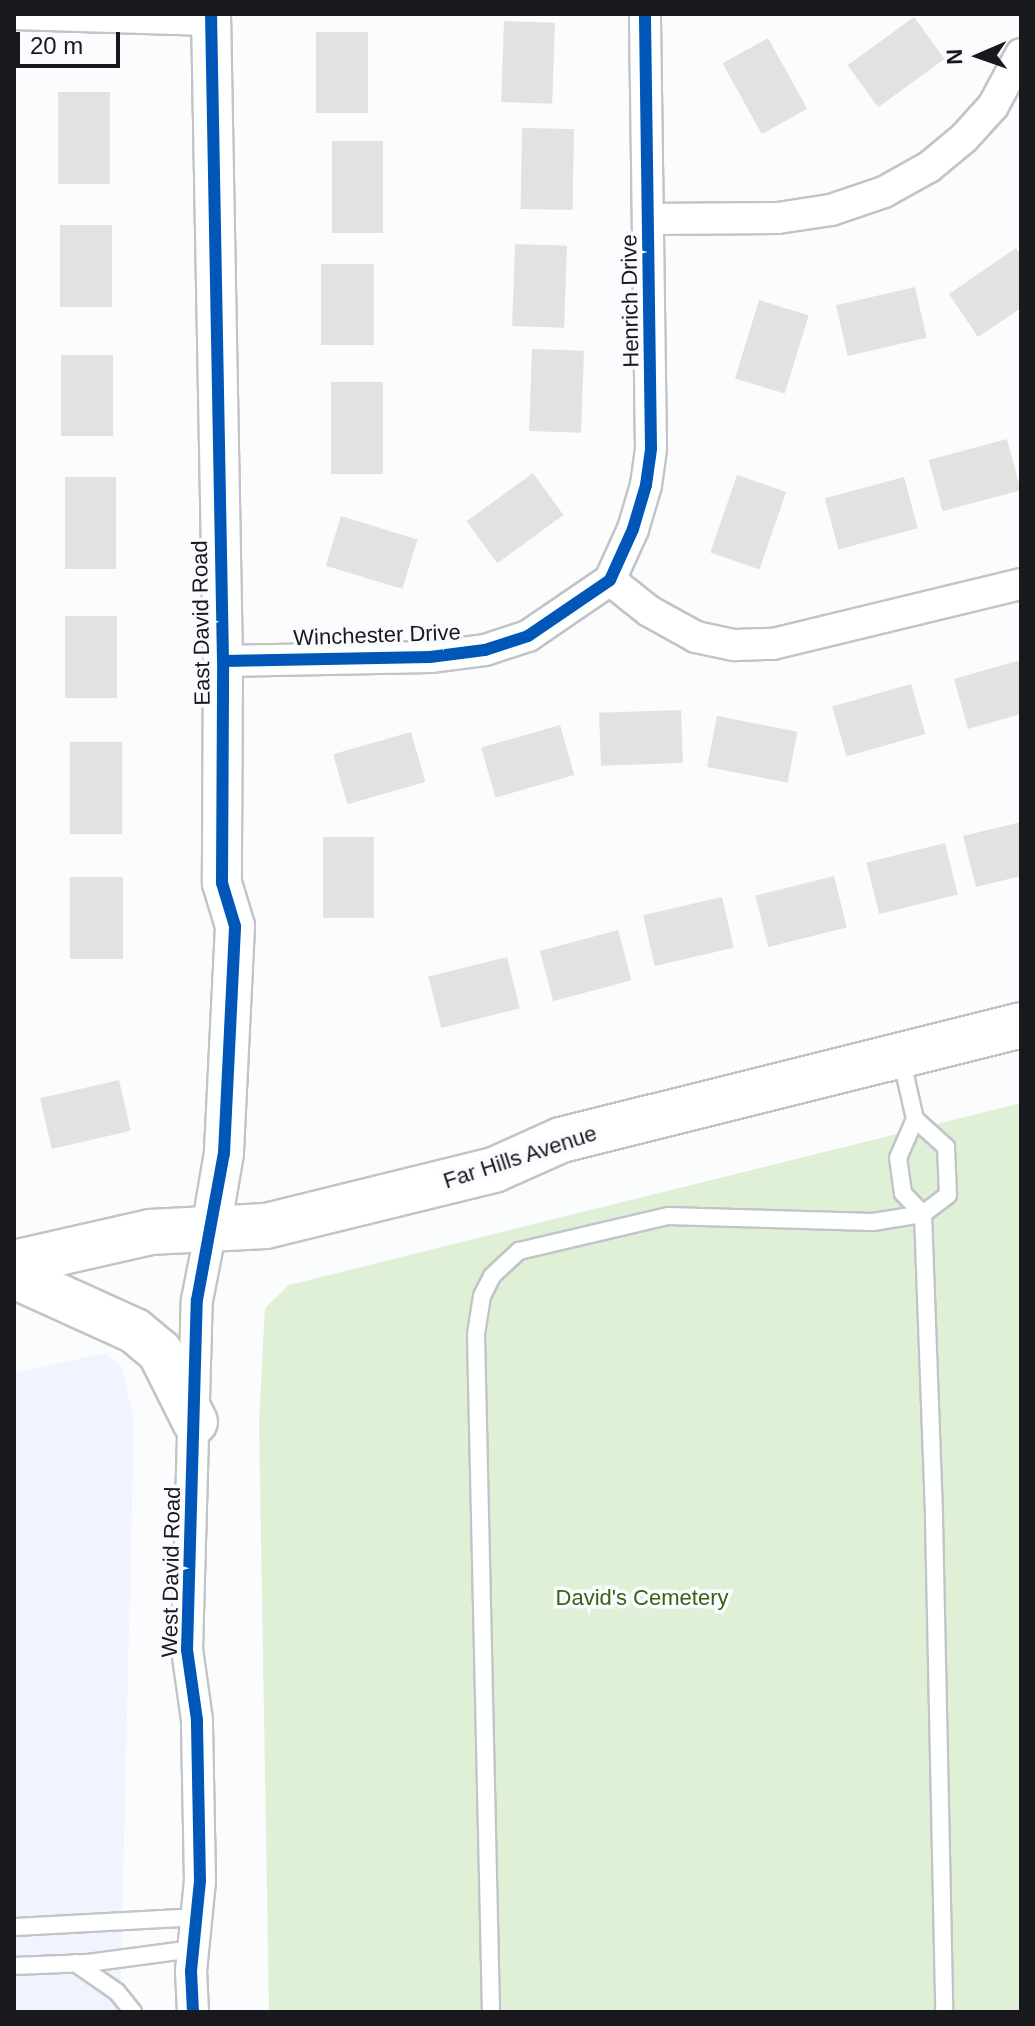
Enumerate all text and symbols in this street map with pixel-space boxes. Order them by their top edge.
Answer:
scale bar [20,16,124,66]
north arrow [939,16,1019,96]
text: 20 m [30,32,83,59]
text: N [942,48,967,65]
street label: Henrich Drive [616,234,644,368]
street label: East David Road [186,540,216,706]
street label: Winchester Drive [293,619,461,651]
street label: Far Hills Avenue [439,1120,601,1194]
street label: West David Road [156,1486,186,1658]
park label: David's Cemetery [556,1585,728,1611]

